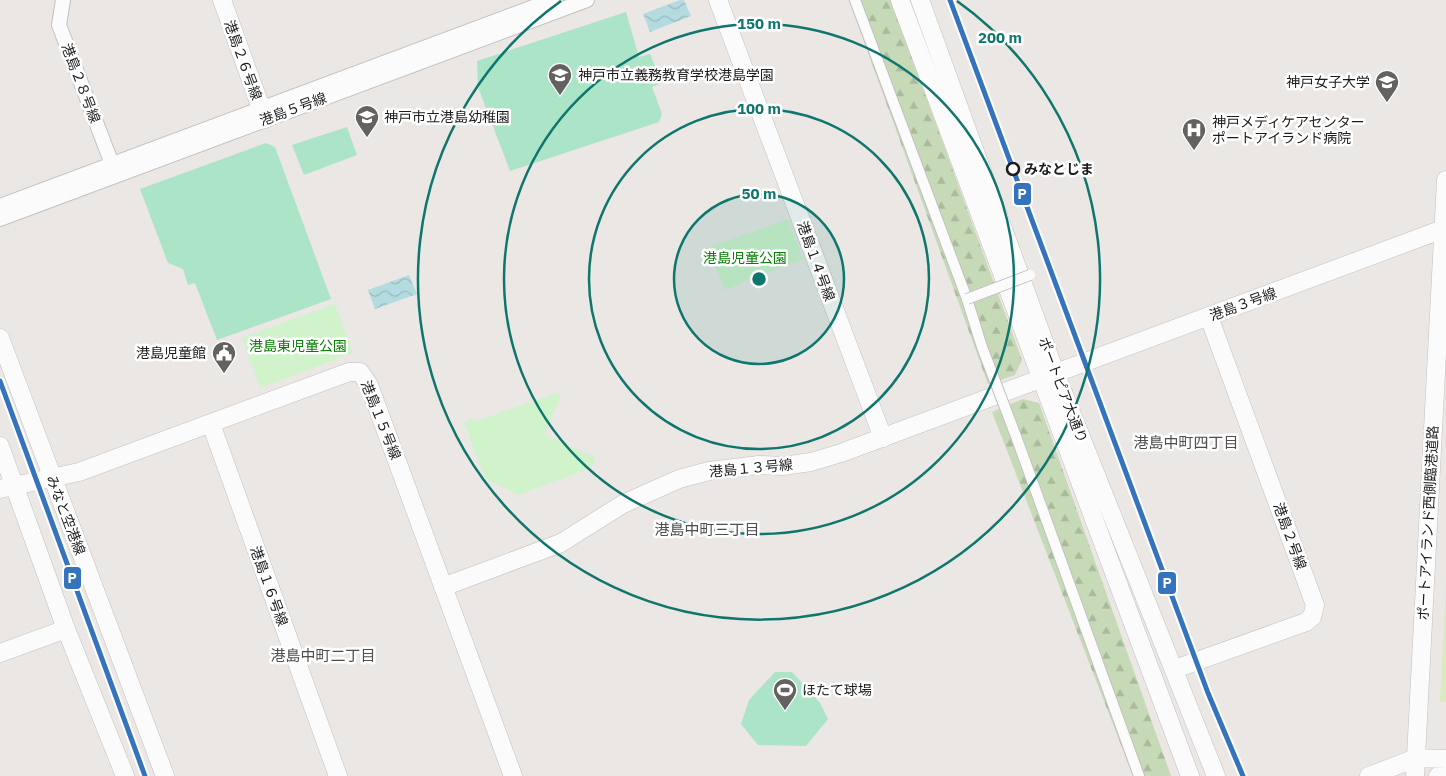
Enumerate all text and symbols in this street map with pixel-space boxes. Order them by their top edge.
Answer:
text: 150 m [737,14,781,33]
street label: 港島２６号線 [220,17,266,103]
text: 200 m [978,28,1022,47]
street label: 港島２８号線 [58,41,104,125]
school or university icon: 神戸市立義務教育学校港島学園 [547,62,573,96]
place label: 神戸市立義務教育学校港島学園 [578,66,774,84]
school or university icon: 神戸女子大学 [1374,69,1400,103]
place label: 神戸女子大学 [1286,73,1370,91]
street label: 港島５号線 [257,89,329,129]
text: 100 m [737,99,781,118]
school or university icon: 神戸市立港島幼稚園 [354,104,380,138]
place label: 神戸市立港島幼稚園 [384,108,510,126]
place label: 神戸メディケアセンター ポートアイランド病院 [1212,113,1365,147]
hospital icon: 神戸メディケアセンター ポートアイランド病院 [1181,117,1207,151]
place label: みなとじま [1024,160,1094,178]
marker: みなとじま [1006,162,1020,176]
line badge: P [1013,182,1032,206]
text: 50 m [742,184,776,203]
text: P [1017,185,1027,203]
street label: 港島１４号線 [793,218,839,304]
park label: 港島児童公園 [703,249,787,267]
centre of rings [750,270,768,288]
street label: 港島３号線 [1207,284,1279,324]
street label: ポートピア大通り [1035,334,1091,446]
park label: 港島東児童公園 [249,337,347,355]
public building icon: 港島児童館 [211,340,237,374]
place label: 港島児童館 [136,344,206,362]
street label: 港島１５号線 [357,378,405,462]
street label: ポートアイランド西側臨港道路 [1414,425,1442,621]
district label: 港島中町四丁目 [1133,433,1239,452]
street label: 港島１３号線 [708,455,794,481]
street label: みなと空港線 [43,473,89,557]
street label: 港島２号線 [1270,500,1310,572]
district label: 港島中町三丁目 [654,520,760,539]
street label: 港島１６号線 [246,543,292,629]
line badge: P [63,566,82,590]
text: P [67,569,77,587]
line badge: P [1157,571,1177,595]
text: P [1162,574,1172,592]
district label: 港島中町二丁目 [270,646,376,665]
sports icon: ほたて球場 [772,677,798,711]
place label: ほたて球場 [802,681,872,699]

